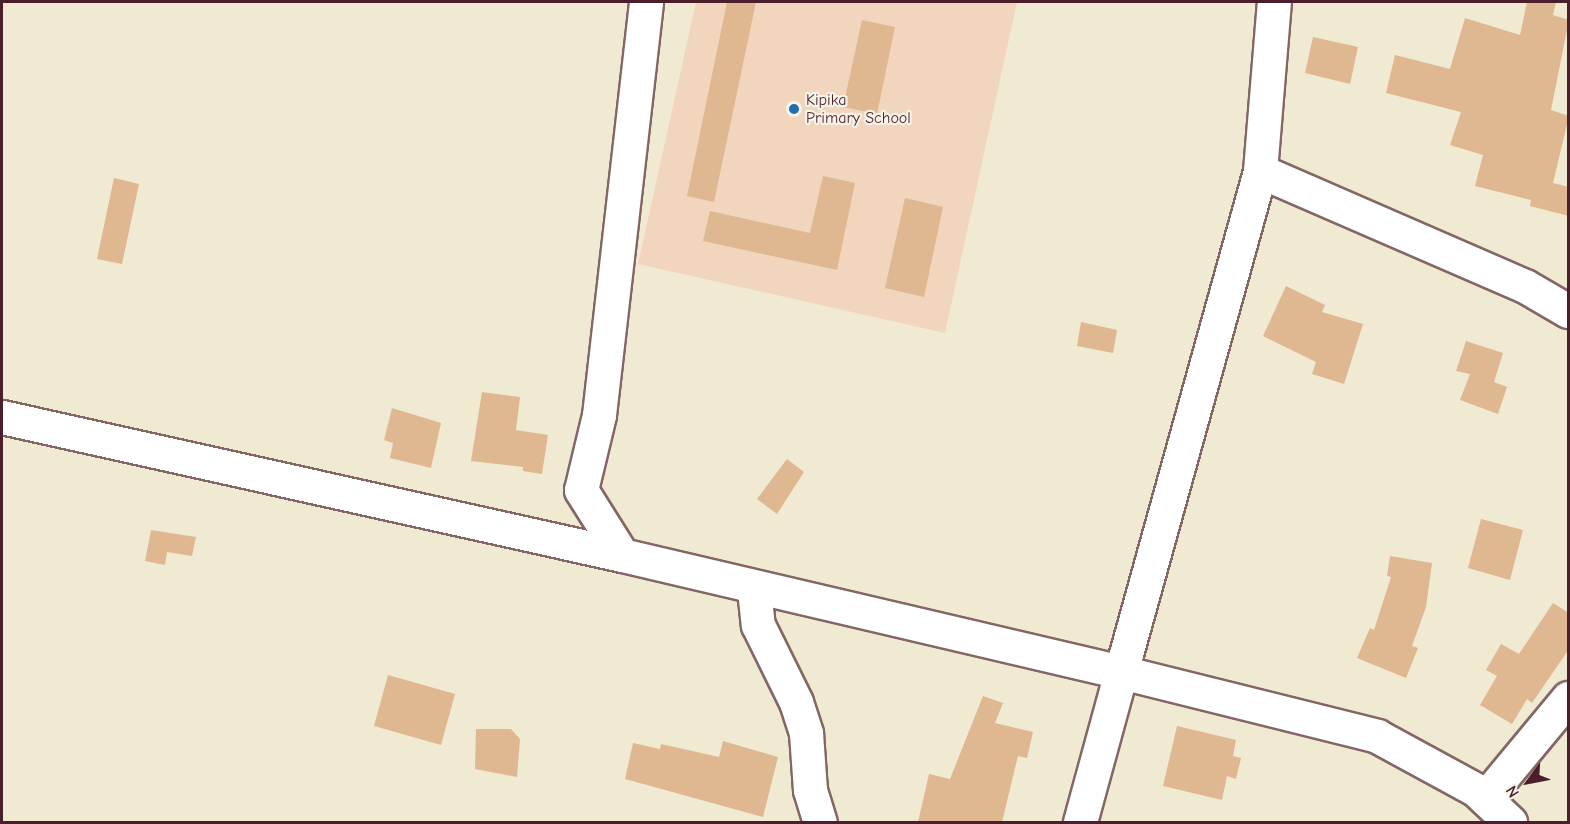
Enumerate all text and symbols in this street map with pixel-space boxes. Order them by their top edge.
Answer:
place label: Kipika Primary School [806,90,911,128]
marker: Kipika Primary School [787,102,801,116]
north arrow [1498,752,1558,812]
text: N [1502,782,1523,801]

